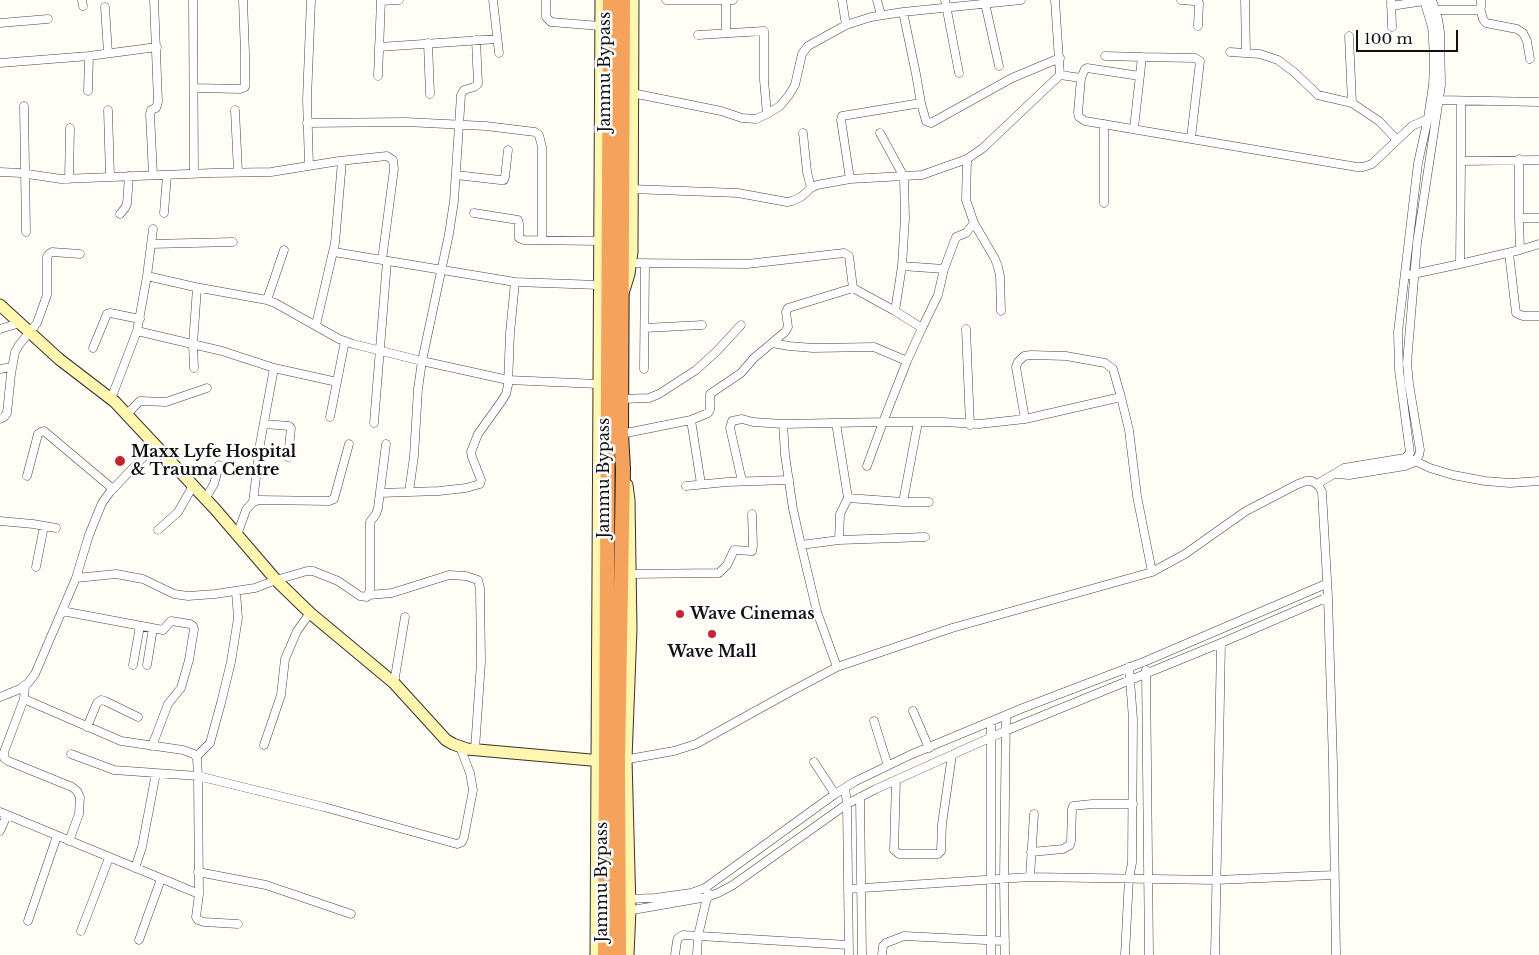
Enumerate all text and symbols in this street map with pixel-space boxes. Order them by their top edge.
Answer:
street label: Jammu Bypass [595,12,615,132]
scale bar [1359,20,1462,52]
text: 100 m [1364,29,1413,48]
street label: Jammu Bypass [594,418,614,538]
place label: Maxx Lyfe Hospital & Trauma Centre [131,442,296,480]
marker: Maxx Lyfe Hospital & Trauma Centre [113,454,127,468]
place label: Wave Cinemas [690,604,815,624]
marker: Wave Cinemas [674,608,686,620]
marker: Wave Mall [706,628,718,640]
place label: Wave Mall [667,642,757,662]
street label: Jammu Bypass [592,822,612,942]

